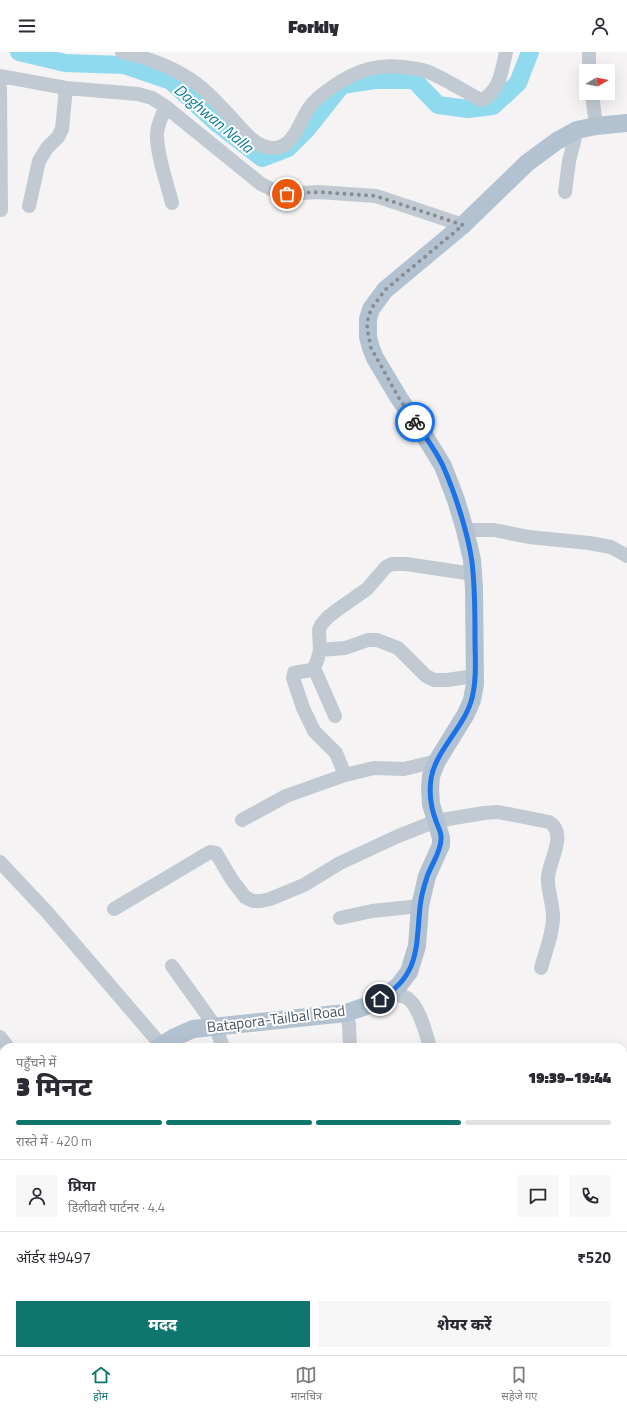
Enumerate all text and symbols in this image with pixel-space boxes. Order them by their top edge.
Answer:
text: Forkly [288,13,339,40]
icon: menu [16,15,38,37]
icon: person [589,15,611,37]
north arrow [579,64,615,100]
map controls [579,64,615,100]
water label: Daghwan Nalla [169,78,260,159]
pin [270,177,304,211]
icon: bag [276,183,298,205]
courier [395,402,435,442]
icon: bike [404,411,426,433]
pin [363,982,397,1016]
icon: home [369,988,391,1010]
street label: Batapora-Tailbal Road [205,999,346,1038]
text: पहुँचने में [16,1052,56,1072]
text: 19:39–19:44 [528,1066,611,1089]
text: 3 मिनट [16,1067,92,1106]
text: रास्ते में · 420 m [16,1131,92,1151]
text: प्रिया [68,1174,96,1197]
button: person [16,1175,58,1217]
button: chat [517,1175,559,1217]
button: phone [569,1175,611,1217]
text: डिलीवरी पार्टनर · 4.4 [68,1197,165,1217]
text: ऑर्डर #9497 [16,1246,91,1269]
text: ₹520 [577,1246,611,1269]
button: मदद [16,1301,310,1347]
button: शेयर करें [318,1301,611,1347]
tab: होम [90,1364,112,1404]
tab: मानचित्र [291,1364,322,1404]
tab: सहेजे गए [501,1364,537,1404]

